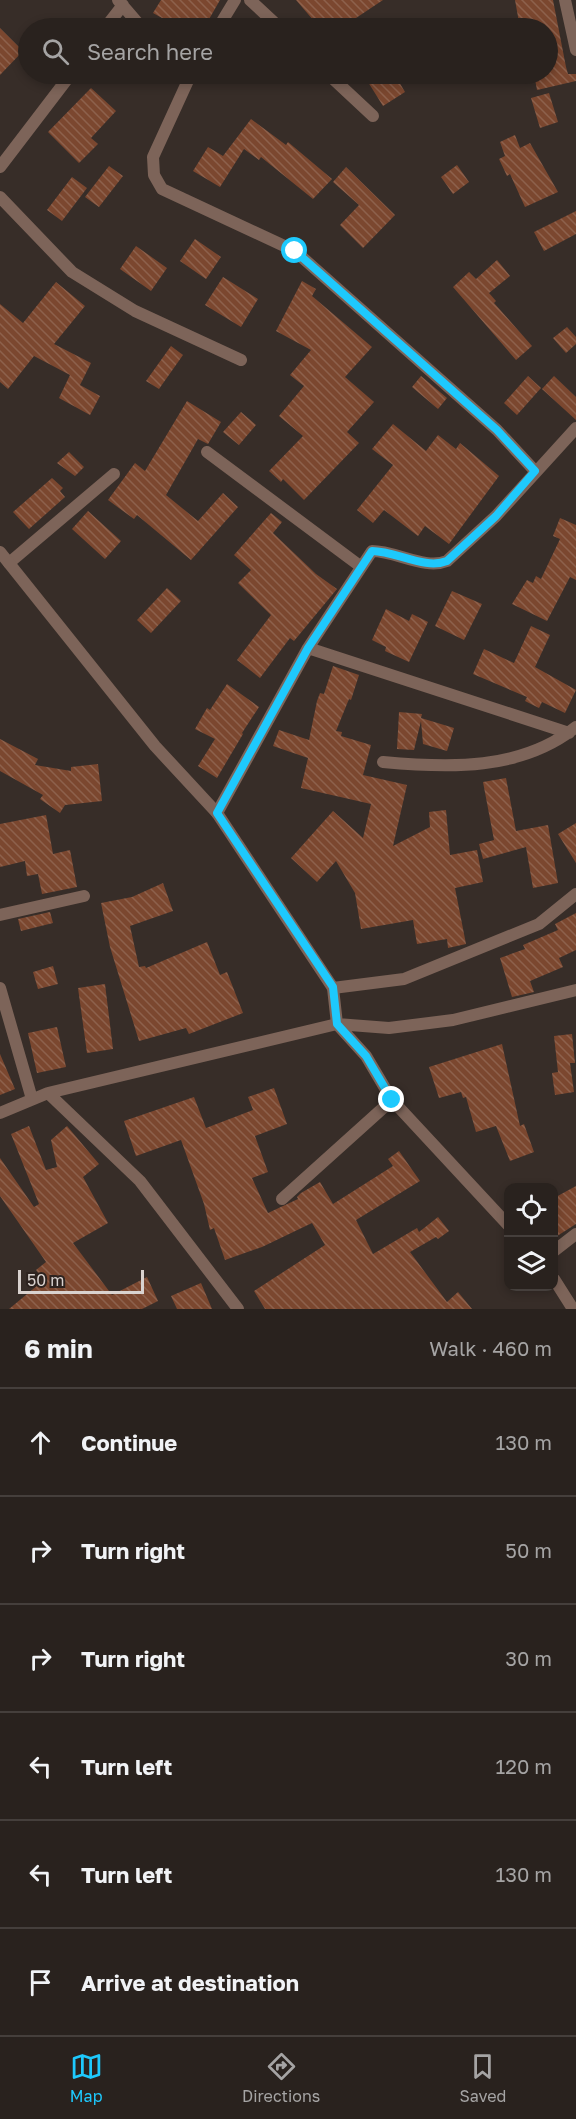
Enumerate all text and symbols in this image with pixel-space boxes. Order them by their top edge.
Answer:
search box [18,18,558,84]
icon: search [39,35,72,68]
text: Search here [87,38,213,65]
route start [281,237,307,263]
route end [378,1086,404,1112]
map controls [504,1183,558,1291]
button: locate [504,1183,558,1237]
button: layers [504,1237,558,1291]
scale bar [18,1267,144,1294]
text: 50 m [27,1270,64,1290]
text: 6 min [24,1333,93,1364]
text: Walk · 460 m [429,1336,552,1360]
icon: ahead [24,1426,57,1459]
text: Continue [81,1429,177,1456]
text: 130 m [496,1430,552,1454]
icon: right [24,1534,57,1567]
text: Turn right [81,1537,185,1564]
text: 50 m [505,1538,552,1562]
icon: right [24,1642,57,1675]
text: Turn right [81,1645,185,1672]
text: 30 m [505,1646,552,1670]
icon: left [24,1750,57,1783]
text: Turn left [81,1753,172,1780]
text: 120 m [496,1754,552,1778]
icon: left [24,1858,57,1891]
text: Turn left [81,1861,172,1888]
text: 130 m [496,1862,552,1886]
icon: arrive [24,1966,57,1999]
text: Arrive at destination [81,1969,299,1996]
tab: Map [70,2050,103,2106]
tab: Directions [242,2050,320,2106]
tab: Saved [460,2050,506,2106]

